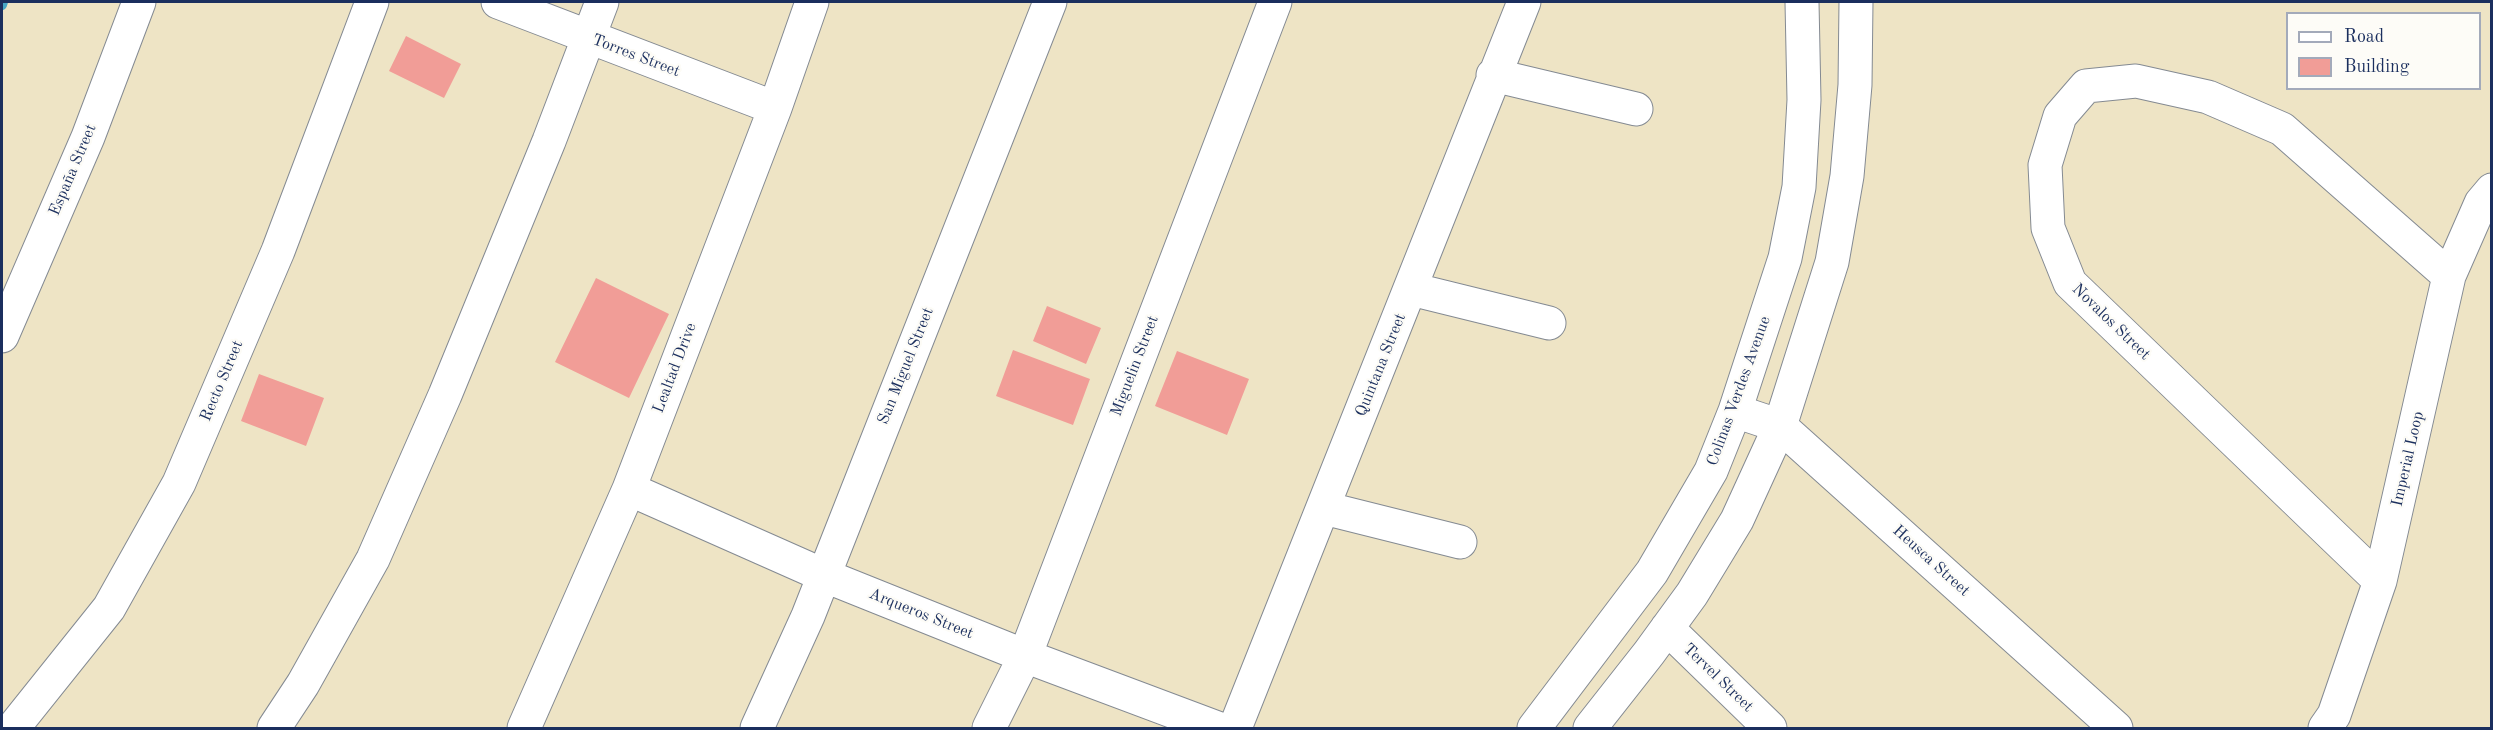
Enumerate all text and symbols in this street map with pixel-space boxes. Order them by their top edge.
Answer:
legend [2286,12,2481,90]
text: Road [2344,28,2384,46]
street label: Torres Street [589,30,683,82]
text: Building [2344,58,2409,76]
street label: España Street [45,121,101,219]
street label: Novalos Street [2068,280,2154,364]
street label: San Miguel Street [874,305,938,427]
street label: Quintana Street [1352,311,1410,419]
street label: Miguelin Street [1107,313,1163,419]
street label: Colinas Verdes Avenue [1703,314,1775,468]
street label: Lealtad Drive [649,320,701,416]
street label: Recto Street [196,338,248,424]
street label: Imperial Loop [2388,410,2428,508]
street label: Heusca Street [1888,521,1974,601]
street label: Arqueros Street [866,584,976,644]
street label: Tervel Street [1679,640,1757,716]

